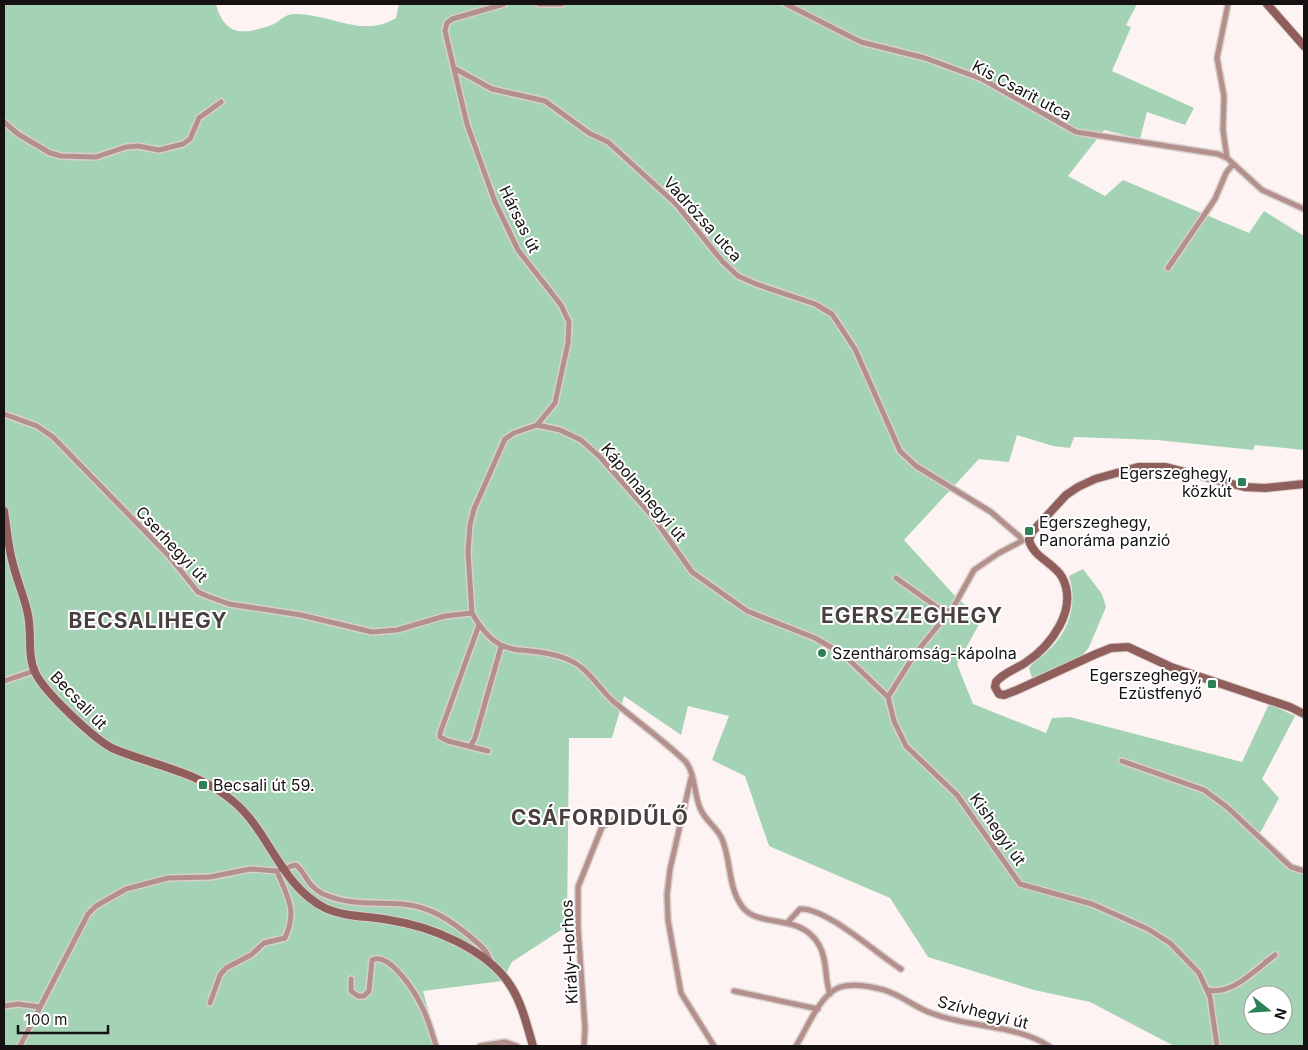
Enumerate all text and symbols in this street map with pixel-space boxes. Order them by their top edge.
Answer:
street label: Kis Csarit utca [969,55,1075,125]
street label: Vadrózsa utca [660,172,746,266]
street label: Hársas út [495,182,545,256]
street label: Kápolnahegyi út [597,439,691,545]
place label: Egerszeghegy, közkút [1120,463,1232,501]
marker: Egerszeghegy, közkút [1236,476,1248,488]
street label: Cserhegyi út [132,502,212,586]
place label: Egerszeghegy, Panoráma panzió [1039,512,1170,550]
marker: Egerszeghegy, Panoráma panzió [1023,525,1035,537]
district label: EGERSZEGHEGY [821,603,1003,628]
district label: BECSALIHEGY [68,608,228,633]
place label: Szentháromság-kápolna [832,643,1017,663]
marker: Szentháromság-kápolna [816,647,828,659]
place label: Egerszeghegy, Ezüstfenyő [1090,665,1202,703]
street label: Becsali út [46,667,112,733]
marker: Egerszeghegy, Ezüstfenyő [1206,678,1218,690]
place label: Becsali út 59. [213,775,315,795]
marker: Becsali út 59. [197,779,209,791]
street label: Kishegyi út [966,789,1030,869]
district label: CSÁFORDIDŰLŐ [511,804,689,830]
street label: Király-Horhos [556,899,582,1005]
north arrow [1243,985,1293,1035]
street label: Szívhegyi út [936,991,1030,1033]
scale bar [18,1002,108,1034]
text: N [1271,1006,1291,1022]
text: 100 m [25,1010,67,1029]

